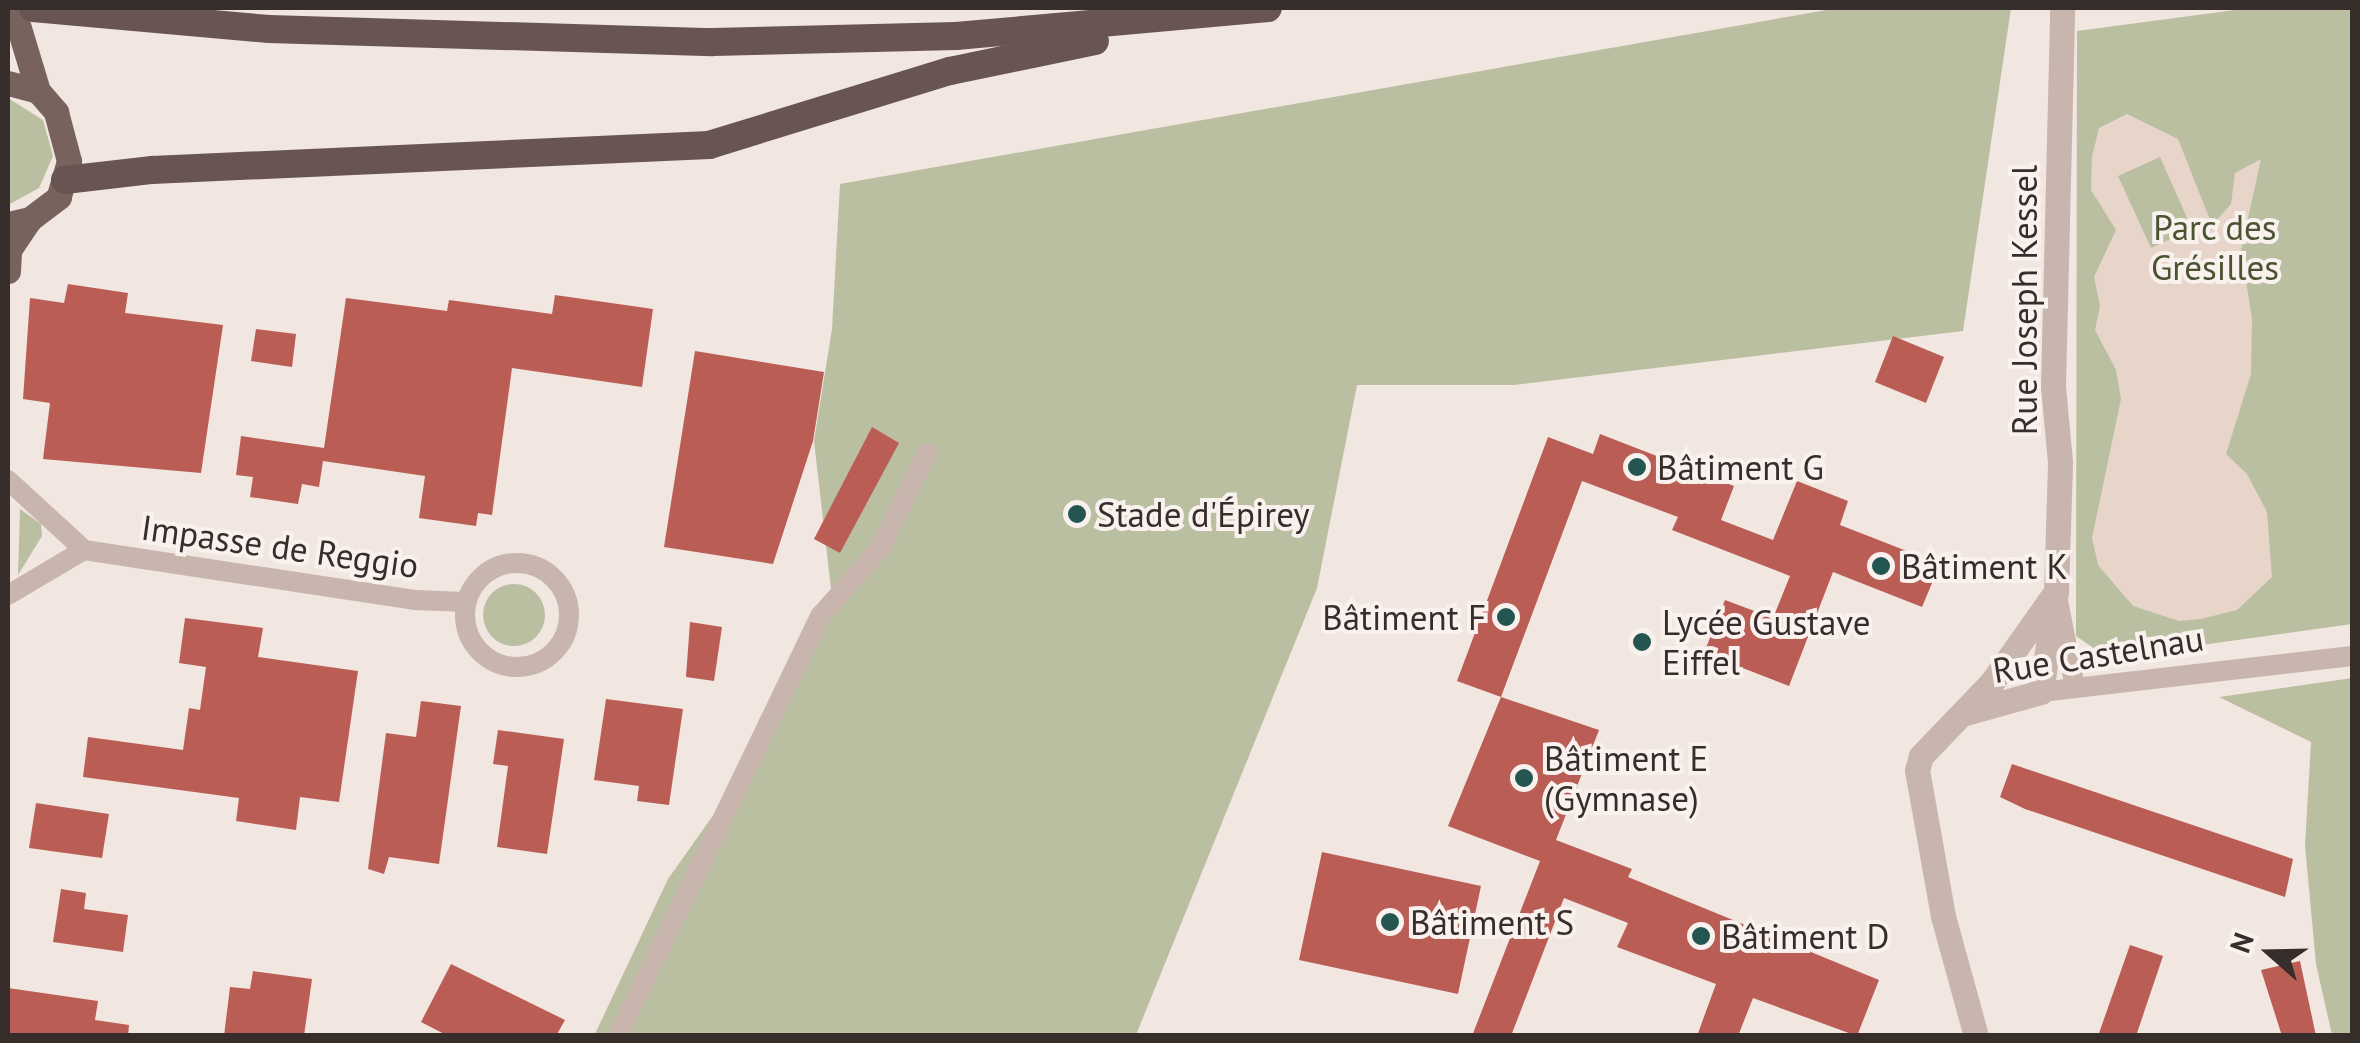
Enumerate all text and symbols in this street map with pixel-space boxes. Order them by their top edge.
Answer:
street label: Rue Joseph Kessel [2003,165,2045,435]
park label: Parc des Grésilles [2151,206,2279,288]
place label: Bâtiment G [1657,446,1824,488]
marker: Bâtiment G [1626,456,1648,478]
place label: Stade d'Épirey [1097,493,1310,535]
marker: Stade d'Épirey [1066,503,1088,525]
street label: Impasse de Reggio [139,506,421,586]
place label: Bâtiment K [1901,545,2068,587]
marker: Bâtiment K [1870,555,1892,577]
place label: Bâtiment F [1322,596,1486,638]
place label: Lycée Gustave Eiffel [1662,601,1871,683]
marker: Bâtiment F [1495,606,1517,628]
street label: Rue Castelnau [1990,617,2206,691]
marker: Lycée Gustave Eiffel [1631,631,1653,653]
place label: Bâtiment E (Gymnase) [1544,737,1708,819]
marker: Bâtiment E (Gymnase) [1513,767,1535,789]
place label: Bâtiment S [1410,901,1574,943]
north arrow [2220,903,2320,1003]
marker: Bâtiment S [1379,911,1401,933]
place label: Bâtiment D [1721,915,1889,957]
marker: Bâtiment D [1690,925,1712,947]
text: N [2221,928,2262,958]

